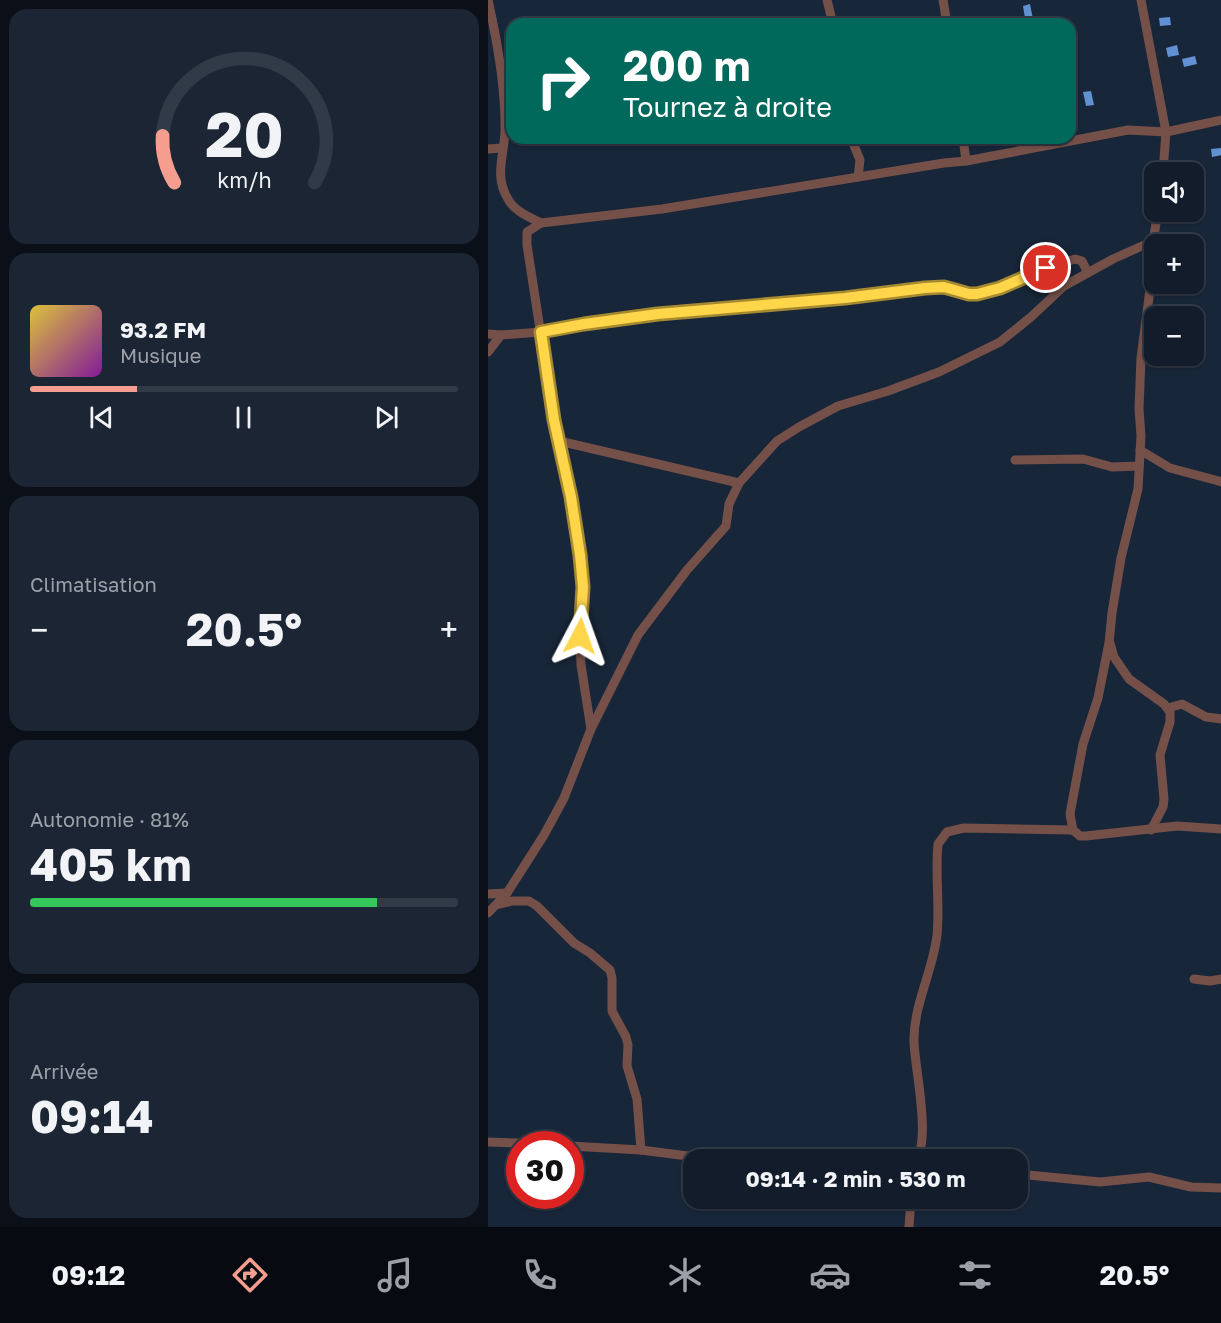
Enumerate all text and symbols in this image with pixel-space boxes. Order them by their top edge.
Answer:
text: 200 m [623,40,750,90]
icon: right [524,42,602,120]
text: Tournez à droite [623,91,832,123]
text: 20 [205,96,283,171]
map controls [1144,162,1204,366]
button: sound [1144,162,1204,222]
text: km/h [217,168,271,194]
button: + [1144,234,1204,294]
pin [1020,242,1071,293]
icon: arrive [1029,251,1062,284]
button: − [1144,306,1204,366]
text: 93.2 FM [120,316,206,343]
text: Musique [120,343,201,367]
icon: previous [85,401,118,434]
icon: pause [227,401,260,434]
icon: next [370,401,403,434]
text: Climatisation [30,572,157,596]
text: 20.5° [186,602,302,656]
position arrow [548,604,612,668]
text: − [30,610,48,649]
text: + [440,610,458,649]
text: Autonomie · 81% [30,807,189,831]
text: 405 km [30,837,192,891]
text: Arrivée [30,1059,98,1083]
text: 09:14 [30,1089,154,1143]
speed limit sign: 30 [506,1131,584,1209]
text: 09:14 · 2 min · 530 m [746,1165,965,1192]
icon: directions [229,1254,271,1296]
icon: music [374,1254,416,1296]
icon: phone [519,1254,561,1296]
icon: climate [664,1254,706,1296]
icon: car [809,1254,851,1296]
icon: filters [954,1254,996,1296]
text: 09:12 [52,1259,125,1291]
text: 20.5° [1100,1259,1169,1291]

